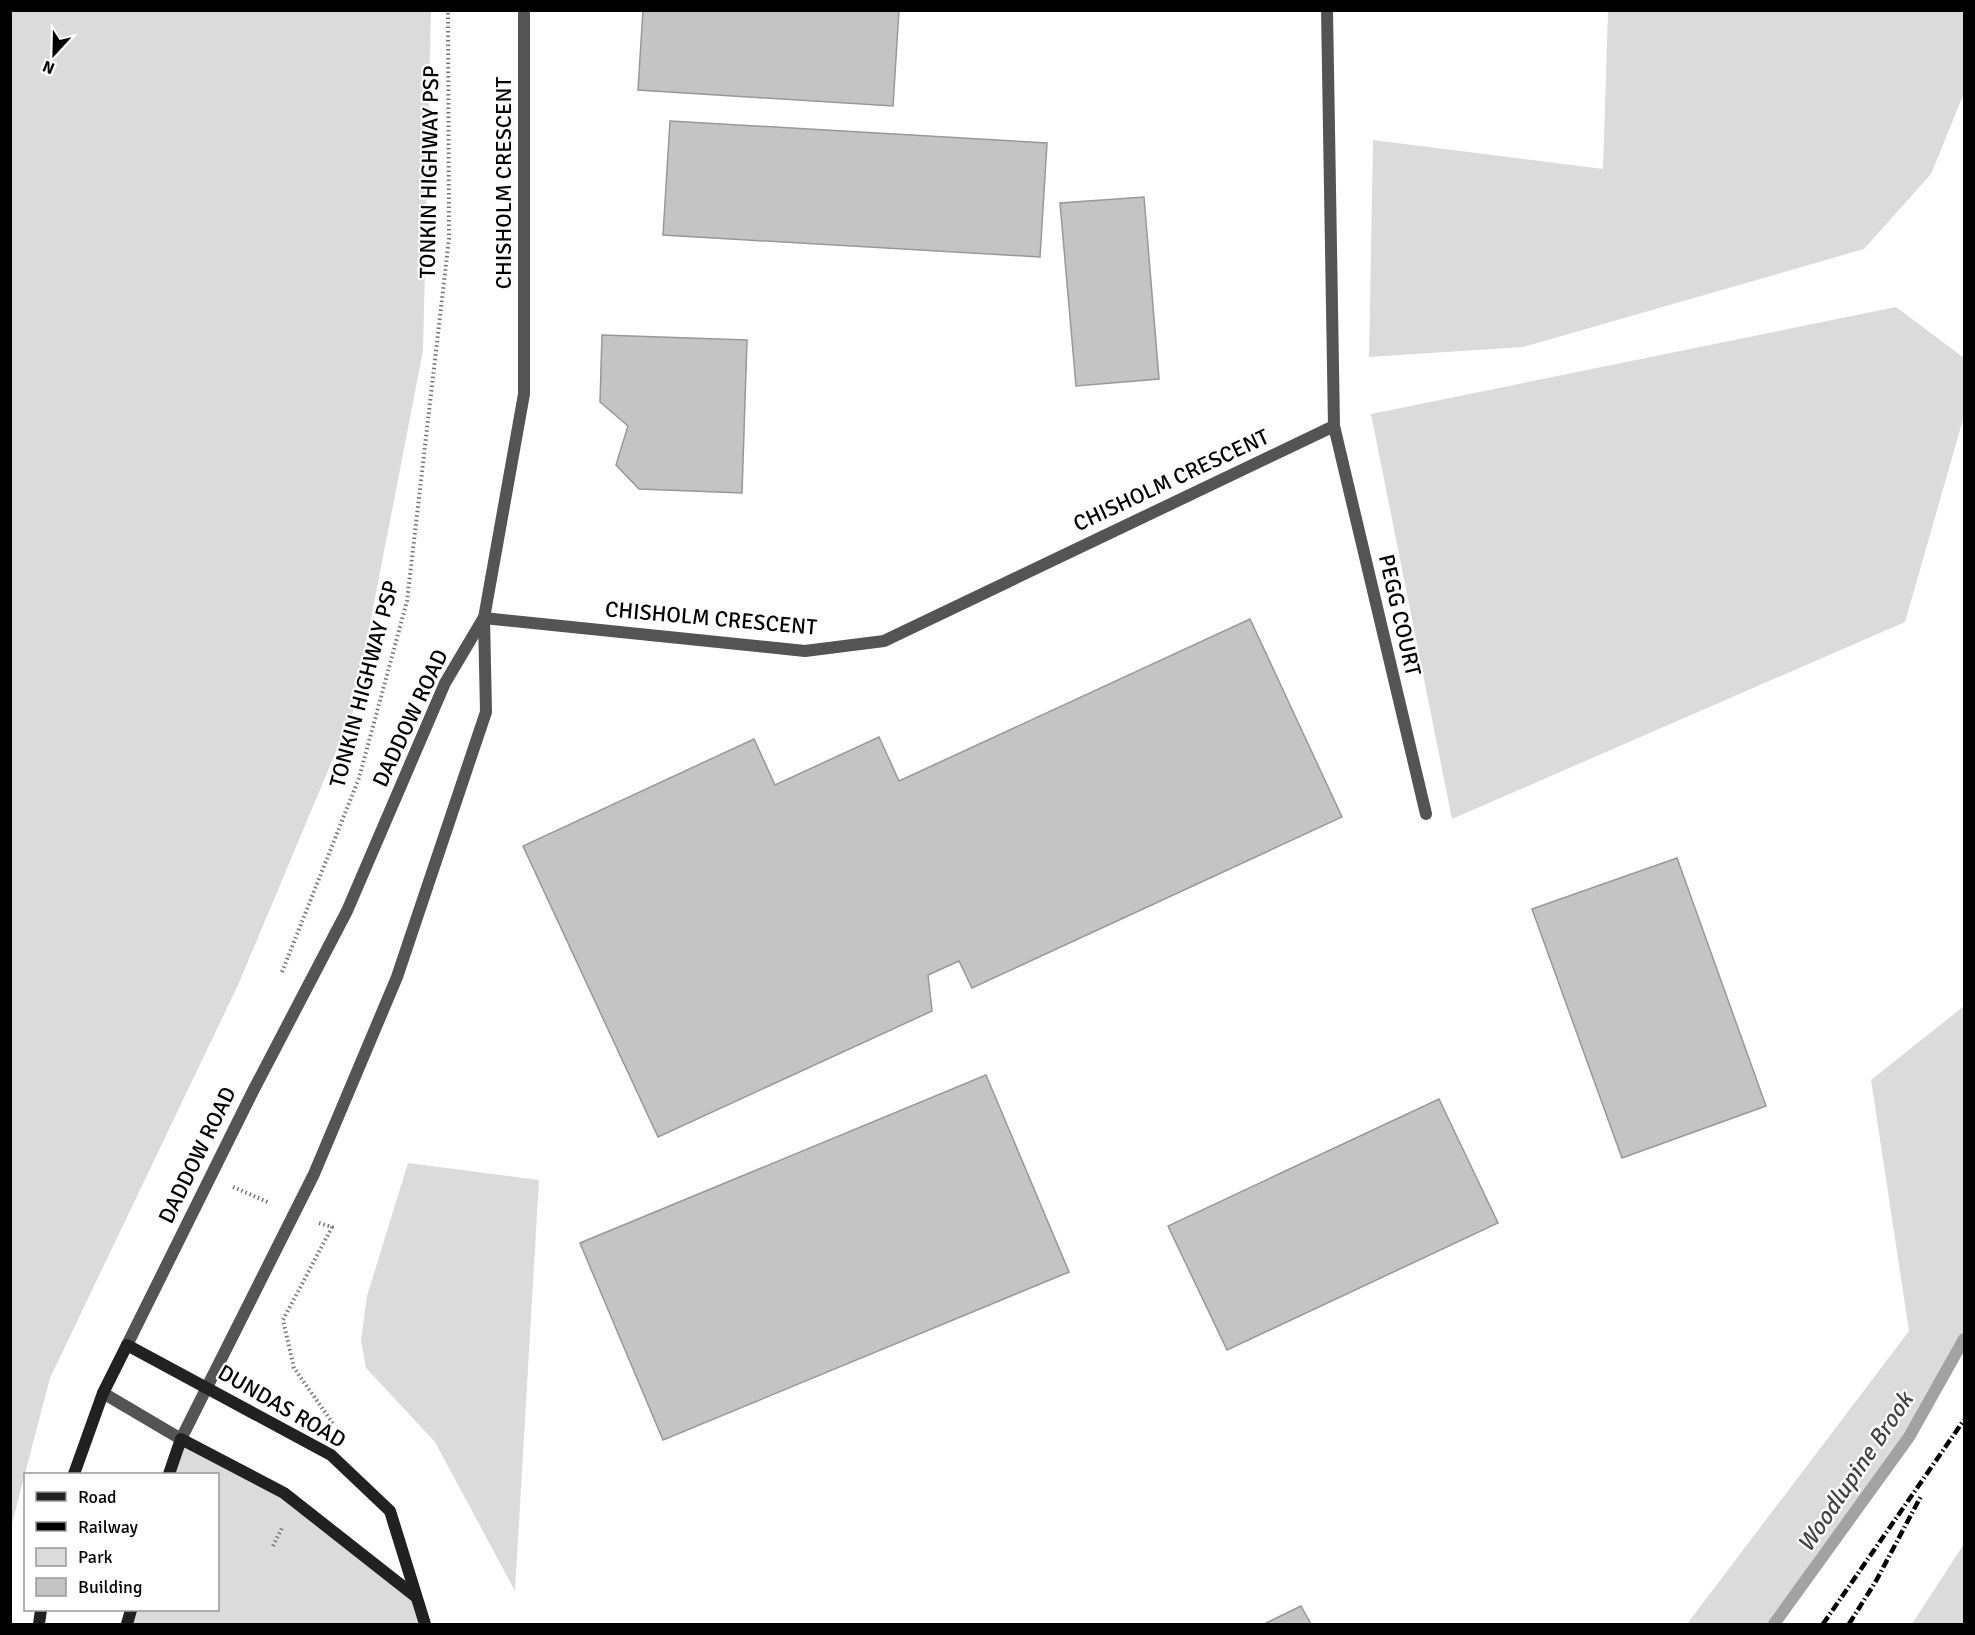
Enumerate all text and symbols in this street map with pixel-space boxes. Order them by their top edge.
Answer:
north arrow [24,24,84,84]
text: N [40,56,58,78]
street label: TONKIN HIGHWAY PSP [414,65,444,279]
street label: CHISHOLM CRESCENT [490,77,517,289]
street label: CHISHOLM CRESCENT [1069,423,1273,537]
street label: PEGG COURT [1373,552,1427,679]
street label: TONKIN HIGHWAY PSP [323,578,405,790]
street label: CHISHOLM CRESCENT [604,595,818,641]
street label: DADDOW ROAD [366,645,454,791]
street label: DADDOW ROAD [152,1082,242,1228]
street label: DUNDAS ROAD [213,1359,351,1453]
water label: Woodlupine Brook [1791,1385,1921,1558]
legend [24,1473,219,1611]
text: Road [78,1486,117,1508]
text: Railway [78,1516,139,1538]
text: Park [78,1546,113,1568]
text: Building [78,1576,142,1598]

